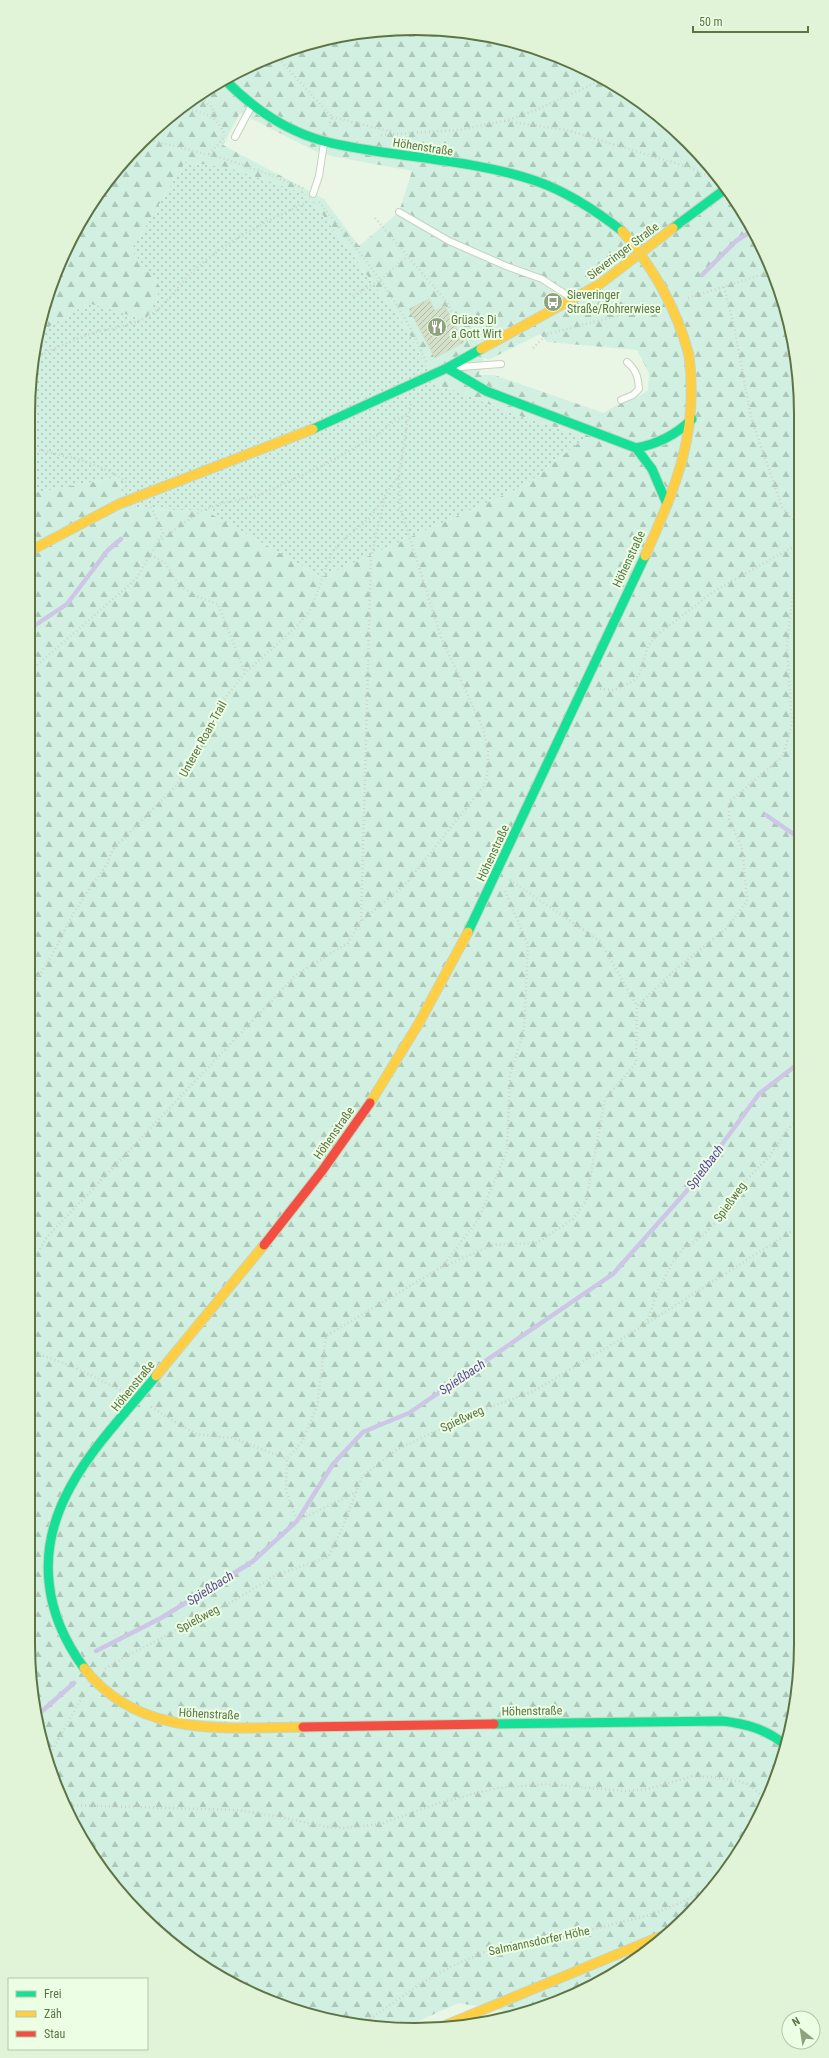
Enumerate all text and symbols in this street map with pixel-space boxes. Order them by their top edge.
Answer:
scale bar [693,8,808,34]
text: 50 m [699,15,723,29]
street label: Höhenstraße [392,135,454,159]
street label: Sieveringer Straße [584,219,662,283]
place label: Sieveringer Straße/Rohrerwiese [567,288,661,316]
bus stop icon: Sieveringer Straße/Rohrerwiese [542,291,564,313]
place label: Grüass Di a Gott Wirt [451,313,502,341]
restaurant icon: Grüass Di a Gott Wirt [426,316,448,338]
street label: Höhenstraße [610,528,648,590]
street label: Unterer Roan-Trail [176,699,230,779]
street label: Höhenstraße [474,822,512,884]
street label: Höhenstraße [311,1104,357,1162]
water label: Spießbach [683,1142,727,1192]
street label: Spießweg [711,1179,749,1225]
water label: Spießbach [436,1356,488,1398]
street label: Höhenstraße [108,1358,158,1414]
street label: Spießweg [438,1403,486,1435]
water label: Spießbach [184,1568,236,1608]
street label: Spießweg [174,1602,222,1636]
street label: Höhenstraße [501,1703,563,1719]
street label: Höhenstraße [178,1705,240,1723]
street label: Salmannsdorfer Höhe [487,1923,591,1959]
legend [8,1978,148,2050]
text: Frei [44,1987,62,2001]
text: Zäh [44,2007,62,2021]
north arrow [781,2010,821,2050]
text: N [790,2014,803,2029]
text: Stau [44,2027,66,2041]

